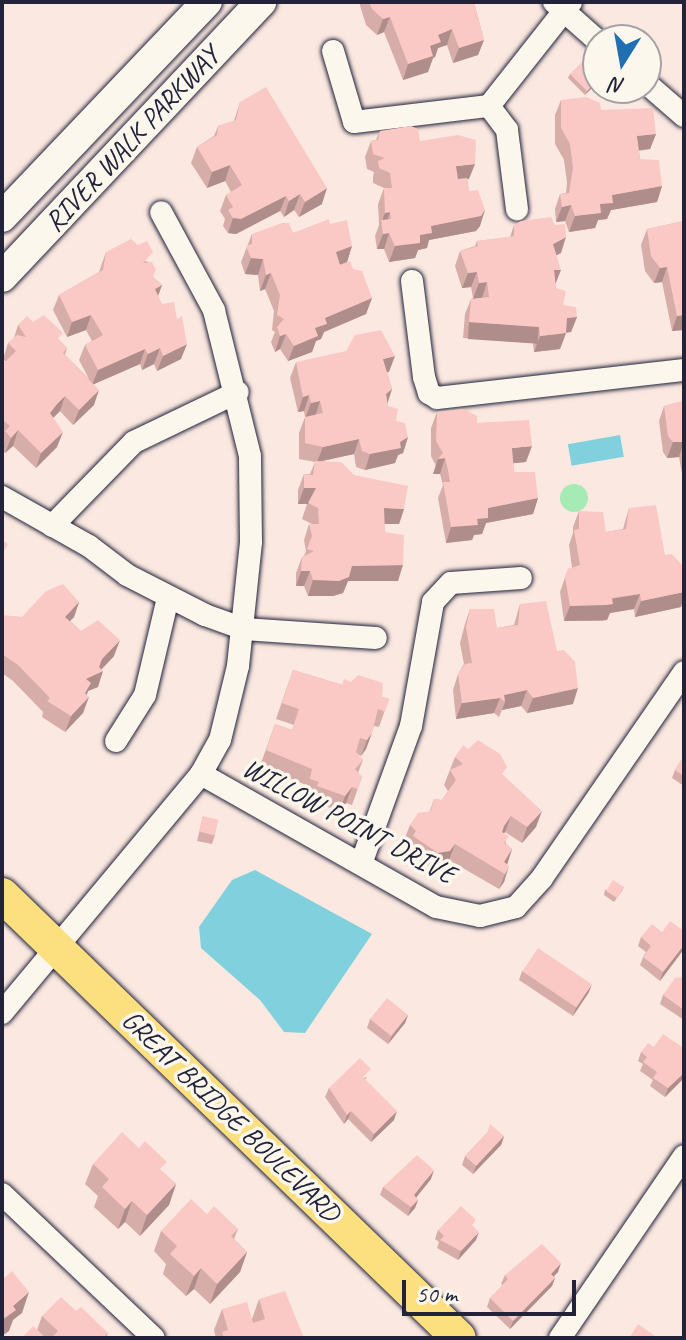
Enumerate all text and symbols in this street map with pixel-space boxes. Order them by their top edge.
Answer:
north arrow [582,24,662,104]
street label: RIVER WALK PARKWAY [38,40,226,238]
text: N [608,71,627,101]
street label: WILLOW POINT DRIVE [237,751,461,891]
street label: GREAT BRIDGE BOULEVARD [114,1002,348,1230]
scale bar [406,1264,580,1314]
text: 50 m [416,1279,457,1309]

